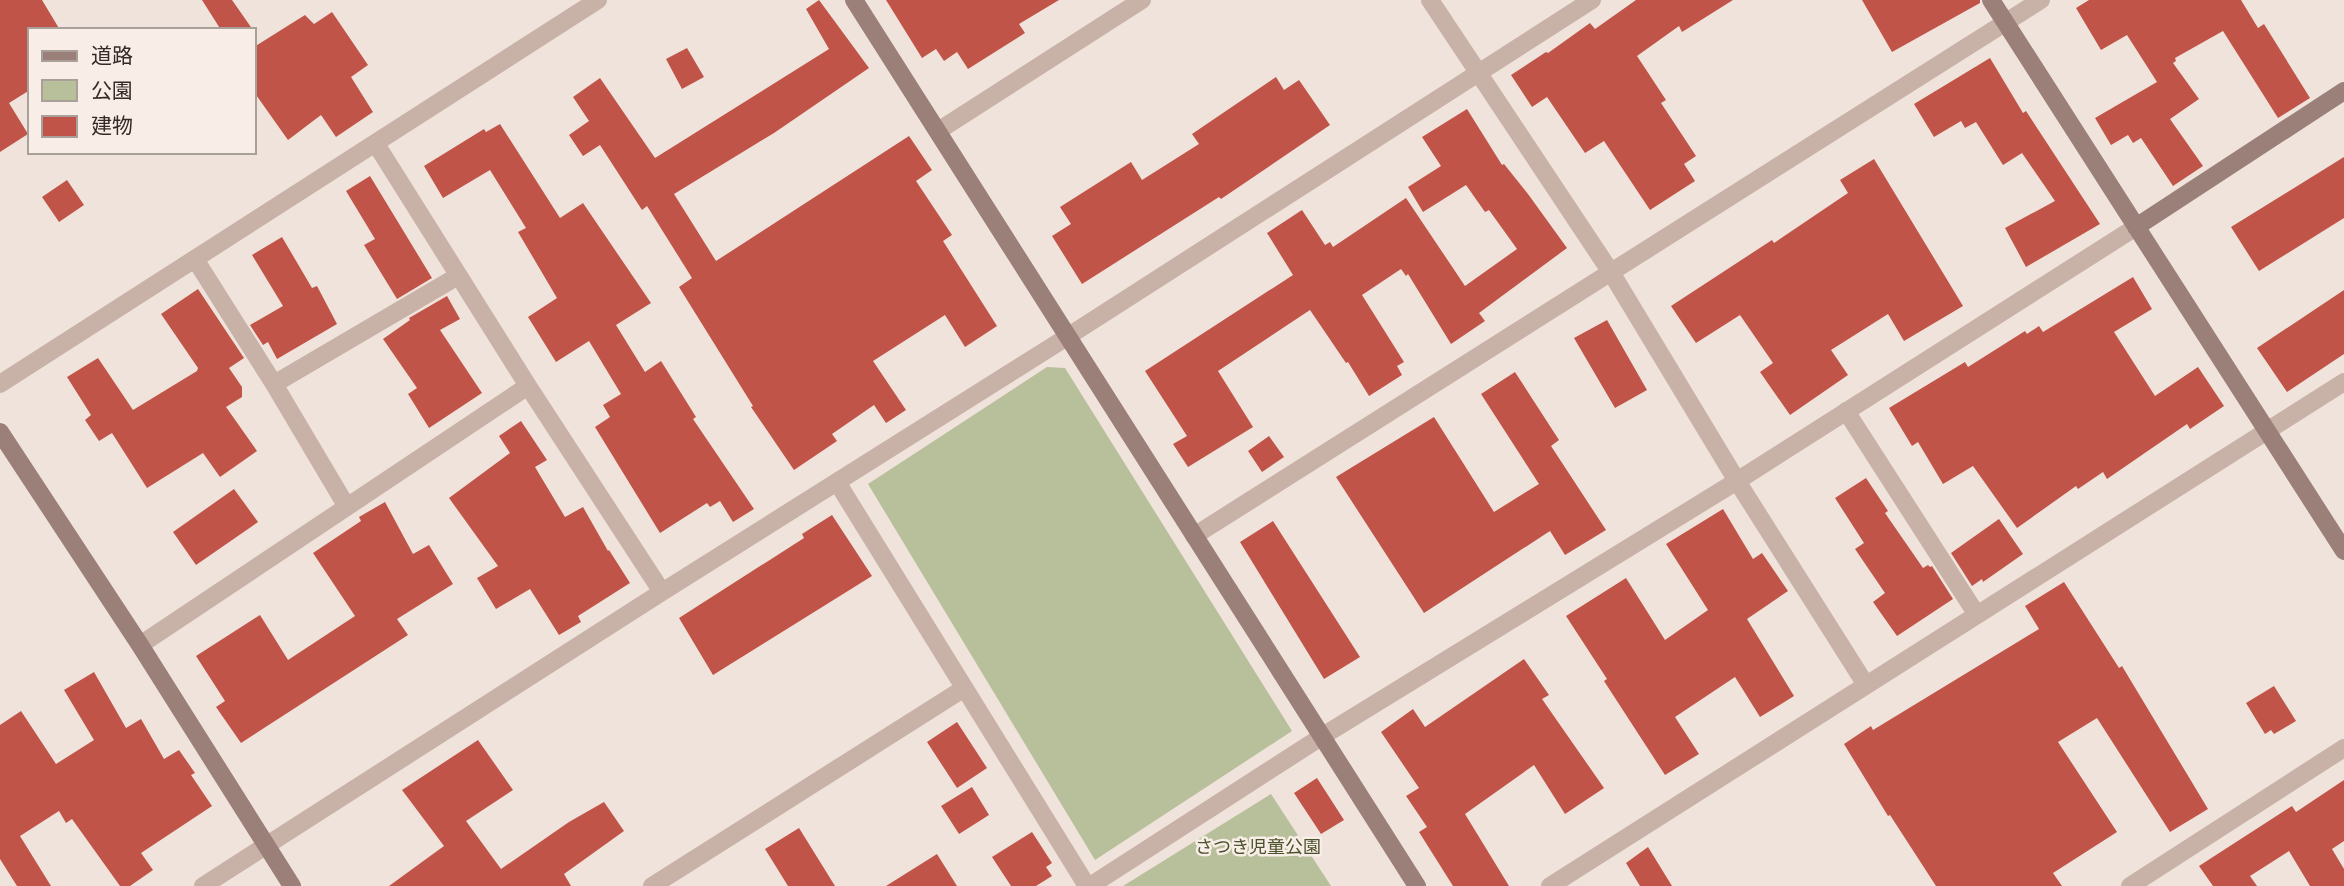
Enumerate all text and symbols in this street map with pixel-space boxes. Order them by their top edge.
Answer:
legend [28,28,256,154]
text: 道路 [91,43,133,68]
text: 公園 [91,78,133,103]
text: 建物 [91,113,133,138]
park label: さつき児童公園 [1195,836,1321,858]

